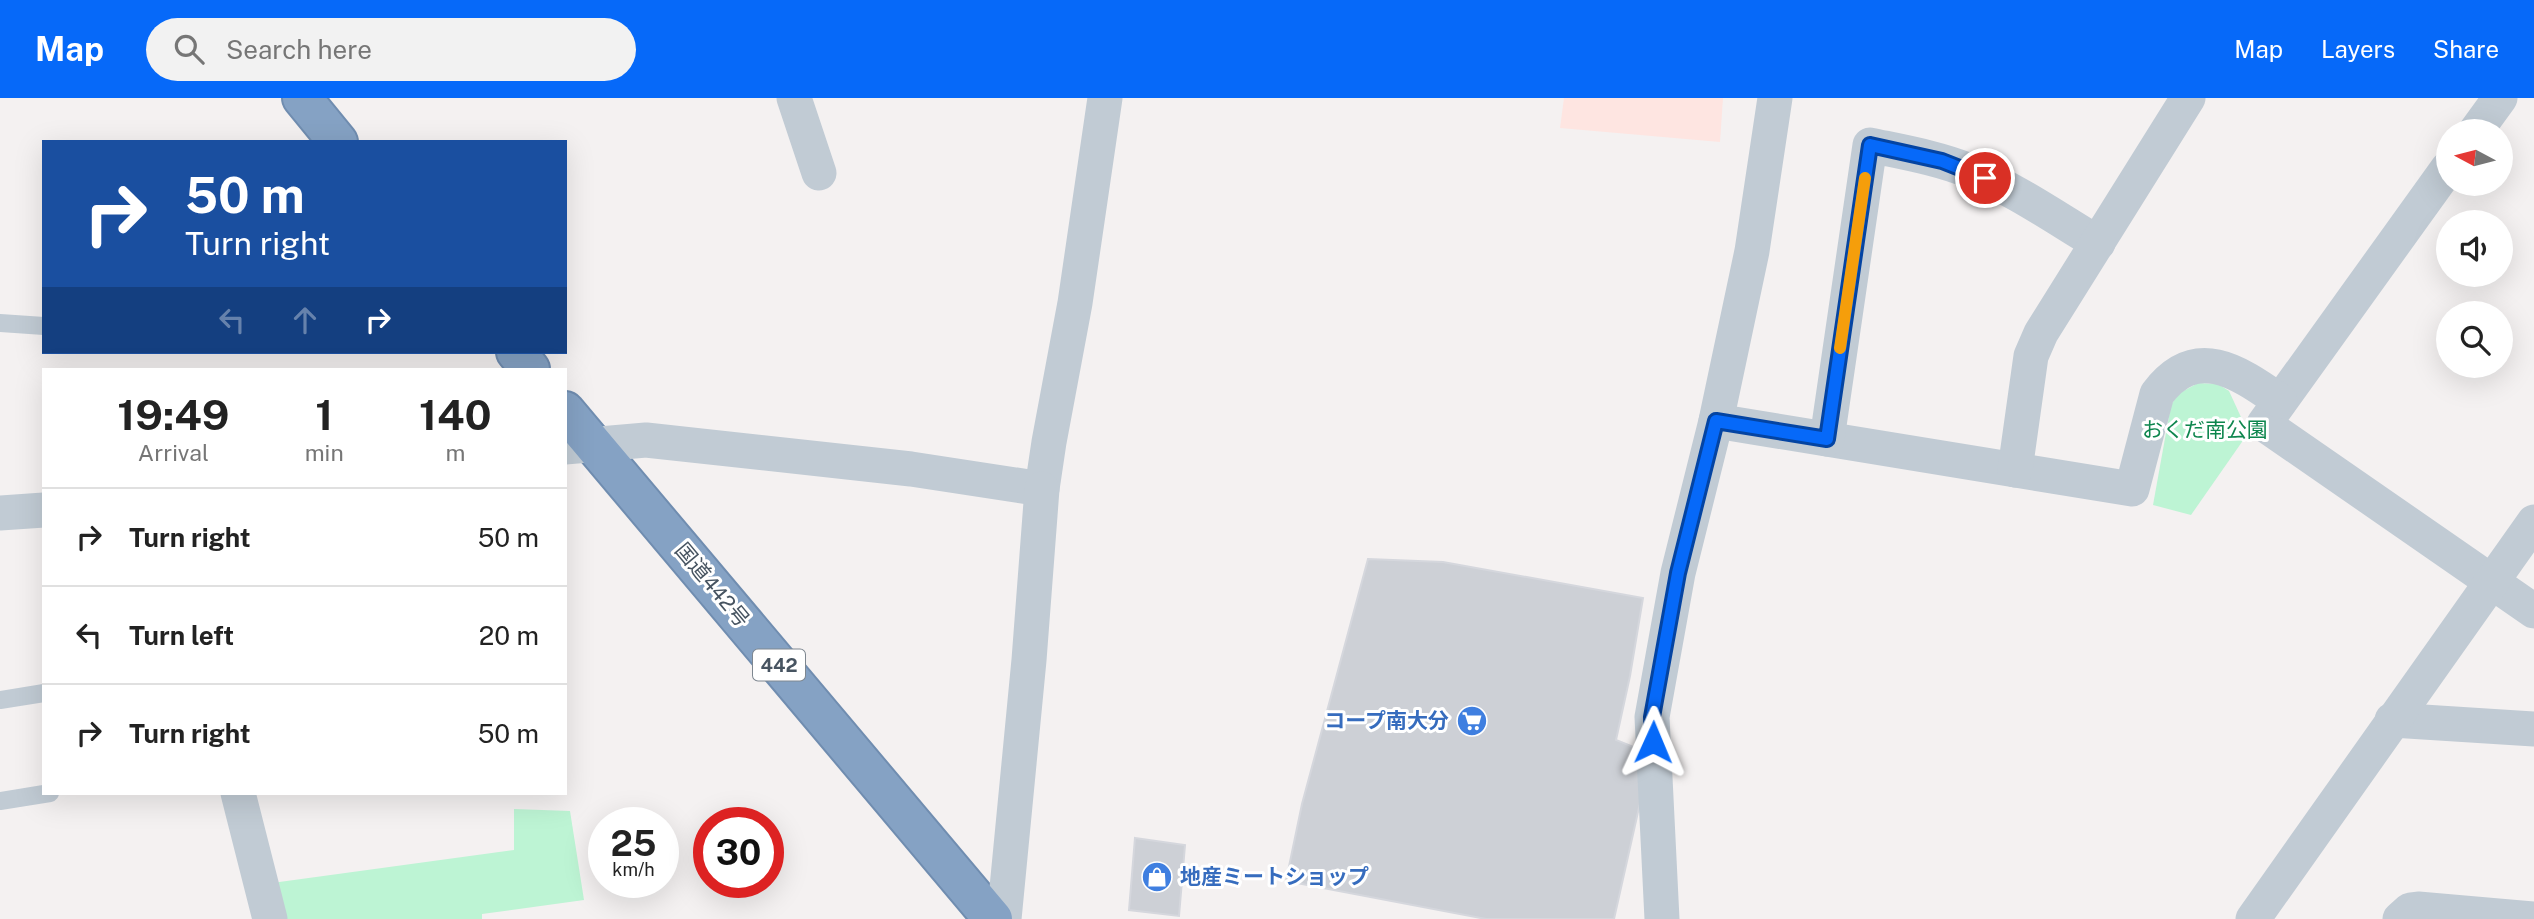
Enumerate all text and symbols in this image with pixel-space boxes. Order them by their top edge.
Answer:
search box [146,18,636,81]
text: Map [35,30,104,68]
icon: search [170,30,208,68]
text: Search here [226,34,372,65]
text: Map [2234,35,2283,63]
text: Layers [2321,35,2395,63]
text: Share [2433,35,2499,63]
north arrow [2436,119,2513,196]
map controls [2436,119,2513,378]
pin [1955,148,2015,208]
icon: arrive [1966,159,2004,197]
text: 50 m [185,166,305,224]
icon: right [70,168,161,259]
button: sound [2436,210,2513,287]
text: Turn right [185,225,330,262]
icon: left [213,301,251,339]
icon: ahead [286,301,324,339]
icon: right [359,301,397,339]
button: search [2436,301,2513,378]
text: 19:49 [117,390,229,439]
text: 1 [315,390,333,439]
text: 140 [419,390,492,439]
park label: おくだ南公園 [2142,417,2268,442]
text: Arrival [138,439,209,466]
text: min [305,439,344,466]
text: m [445,439,465,466]
icon: right [70,518,108,556]
text: Turn right [129,522,251,553]
text: 50 m [478,522,539,553]
street label: 国道442号 [670,538,755,632]
icon: left [70,616,108,654]
text: Turn left [129,620,234,651]
text: 20 m [479,620,539,651]
road number: 442 [753,650,805,680]
supermarket icon: コープ南大分 [1455,704,1489,738]
position arrow [1616,705,1690,779]
place label: コープ南大分 [1324,708,1449,733]
icon: right [70,714,108,752]
text: Turn right [129,718,251,749]
text: 50 m [478,718,539,749]
speed limit sign: 30 [693,807,784,898]
text: 25 [611,823,656,864]
text: km/h [612,859,655,880]
shop icon: 地産ミートショップ [1140,860,1174,894]
place label: 地産ミートショップ [1180,864,1369,889]

